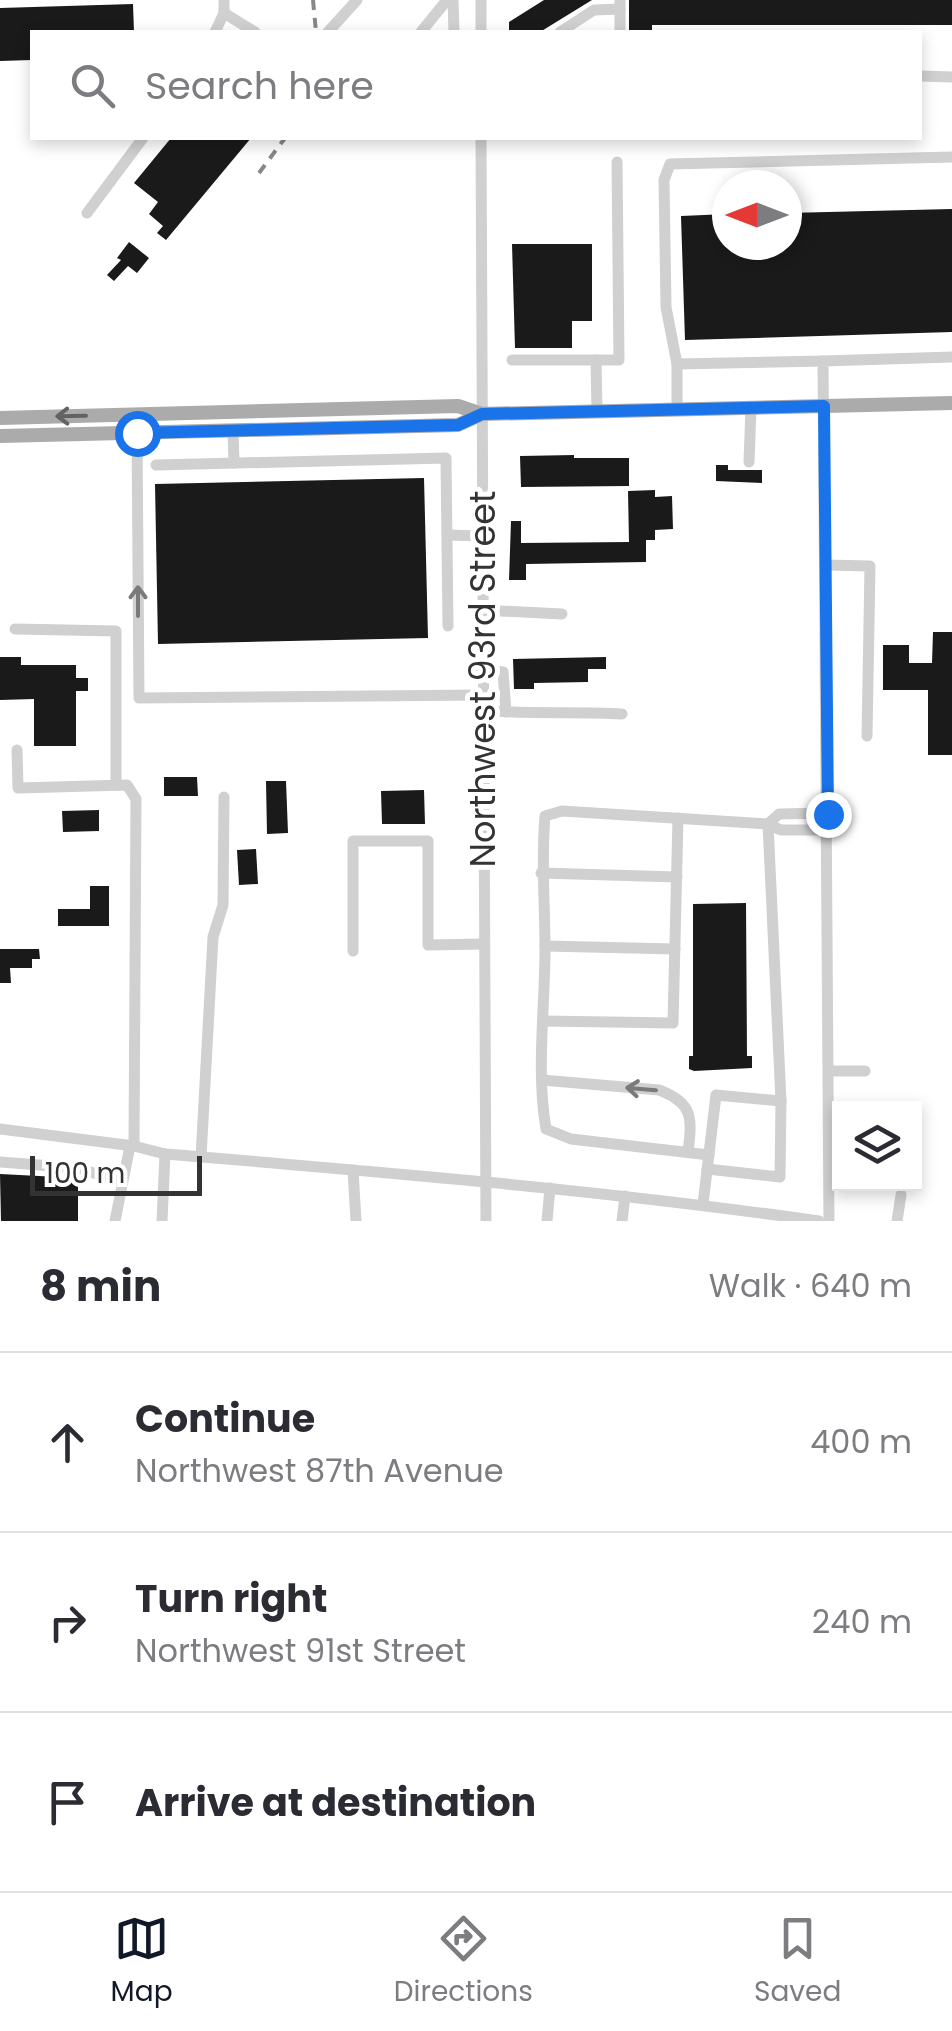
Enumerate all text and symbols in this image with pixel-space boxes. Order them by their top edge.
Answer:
search box [30,30,922,140]
icon: search [65,58,120,113]
text: Search here [145,59,374,112]
north arrow [712,170,802,260]
one-way arrow [55,407,87,426]
route start [115,411,161,457]
street label: Northwest 93rd Street [458,490,507,868]
one-way arrow [128,585,148,618]
route end [806,792,852,838]
one-way arrow [625,1079,657,1098]
map controls [832,1101,922,1191]
button: layers [832,1101,922,1191]
scale bar [30,1151,202,1196]
text: 100 m [45,1154,125,1193]
text: 8 min [40,1257,161,1316]
text: Walk · 640 m [709,1263,912,1308]
text: Continue [135,1392,315,1445]
icon: ahead [40,1415,95,1470]
text: 400 m [810,1419,912,1464]
text: Northwest 87th Avenue [135,1448,504,1493]
text: Turn right [135,1572,327,1625]
icon: right [40,1595,95,1650]
text: 240 m [812,1599,912,1644]
text: Northwest 91st Street [135,1628,466,1673]
icon: arrive [40,1775,95,1830]
text: Arrive at destination [135,1776,536,1829]
tab: Map [111,1911,173,2013]
tab: Directions [394,1911,533,2013]
tab: Saved [754,1911,841,2013]

